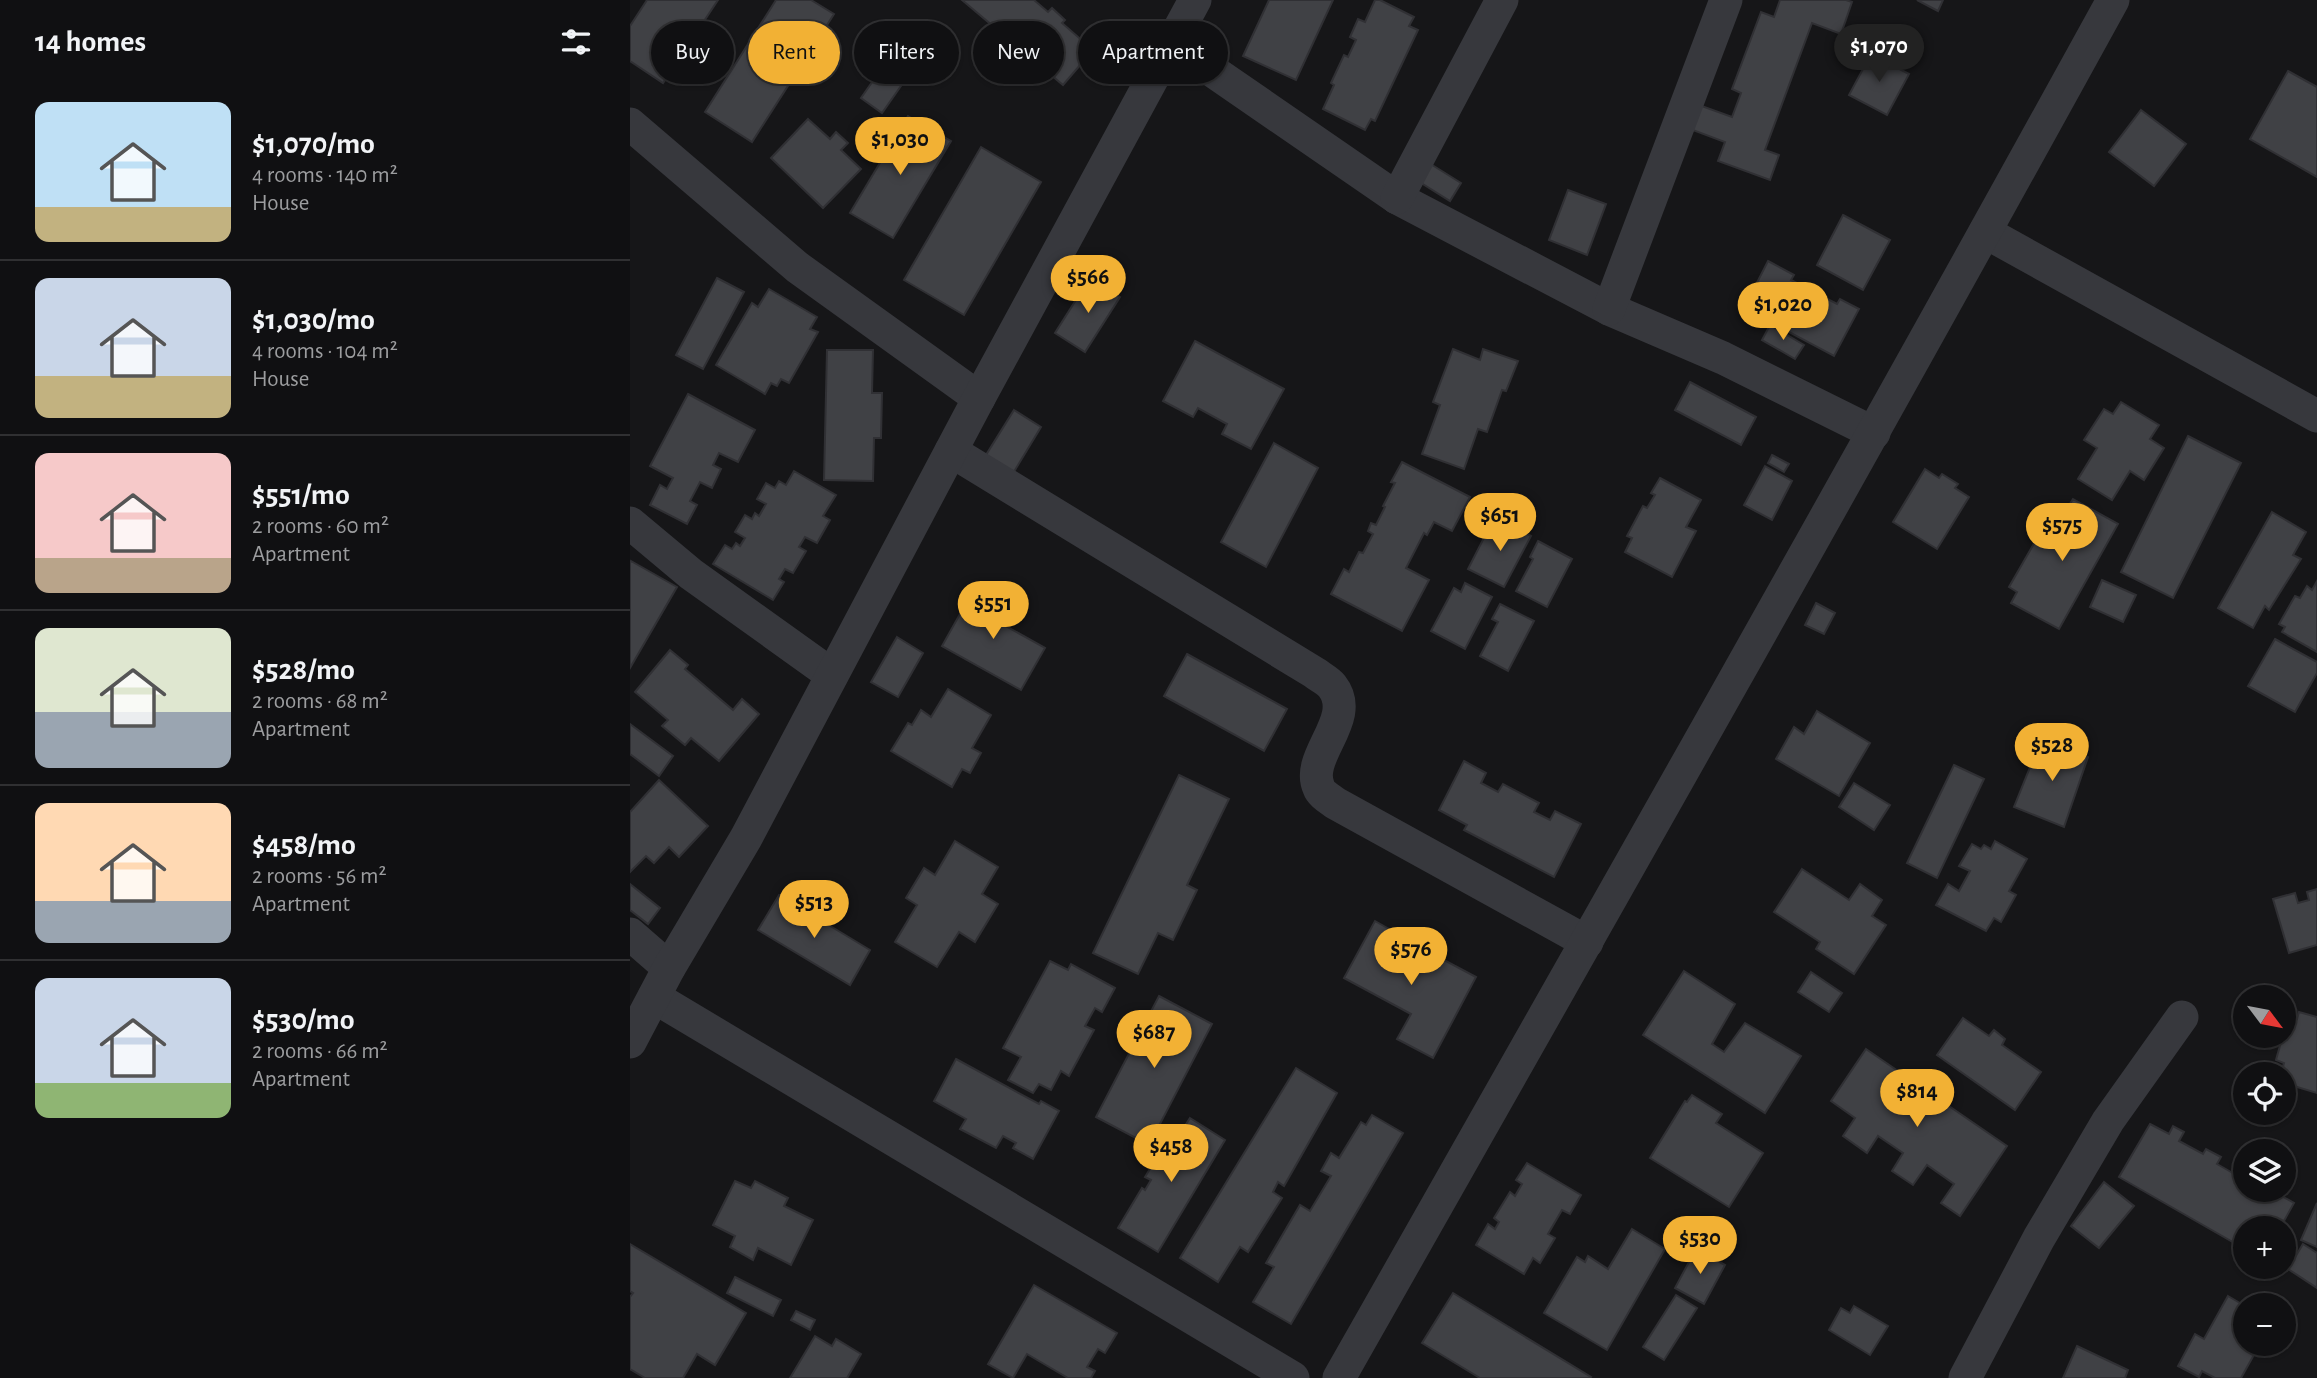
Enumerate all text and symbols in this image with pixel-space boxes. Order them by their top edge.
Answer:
chip: Buy [651,21,734,84]
chip: Rent [748,21,840,84]
chip: Filters [854,21,959,84]
chip: New [973,21,1064,84]
chip: Apartment [1078,21,1228,84]
icon: filters [557,23,595,61]
pin: $1,070 [1822,24,1936,84]
text: 14 homes [35,27,146,57]
text: $1,070 [1850,35,1908,58]
pin: $1,030 [843,118,957,177]
text: $1,030 [871,128,929,151]
text: $1,070/mo [252,129,375,159]
icon: home [91,130,175,214]
text: 4 rooms · 140 m² [252,164,398,187]
text: House [252,192,309,215]
pin: $566 [1047,256,1129,315]
text: $566 [1067,266,1109,289]
pin: $1,020 [1726,282,1840,342]
text: $1,020 [1754,293,1812,316]
text: $1,030/mo [252,305,375,335]
icon: home [91,306,175,390]
text: 4 rooms · 104 m² [252,340,398,363]
text: House [252,368,309,391]
text: $551/mo [252,480,350,510]
icon: home [91,481,175,565]
pin: $651 [1459,494,1541,553]
text: $651 [1480,504,1520,527]
pin: $575 [2021,504,2103,563]
text: $575 [2042,514,2082,537]
text: 2 rooms · 60 m² [252,515,389,538]
text: Apartment [252,543,350,566]
pin: $551 [952,582,1034,641]
text: $551 [974,592,1012,615]
text: $528/mo [252,655,355,685]
icon: home [91,656,175,740]
text: 2 rooms · 68 m² [252,690,388,713]
text: Apartment [252,718,350,741]
pin: $528 [2011,724,2093,783]
text: $528 [2031,734,2073,757]
text: $458/mo [252,830,356,860]
icon: home [91,831,175,915]
text: 2 rooms · 56 m² [252,865,386,888]
pin: $513 [773,880,855,940]
text: $513 [795,891,833,914]
text: Apartment [252,893,350,916]
pin: $576 [1370,928,1452,987]
text: $576 [1390,938,1432,961]
north arrow [2233,985,2296,1048]
map controls [2233,985,2296,1356]
text: $530/mo [252,1005,355,1035]
icon: home [91,1006,175,1090]
pin: $687 [1113,1010,1195,1070]
text: $687 [1133,1021,1175,1044]
text: 2 rooms · 66 m² [252,1040,388,1063]
button: locate [2233,1062,2296,1125]
text: Apartment [252,1068,350,1091]
pin: $814 [1876,1070,1958,1129]
text: $814 [1896,1080,1938,1103]
pin: $458 [1130,1124,1212,1184]
text: $458 [1149,1135,1193,1158]
button: layers [2233,1139,2296,1202]
pin: $530 [1659,1216,1741,1276]
button: + [2233,1216,2296,1279]
text: $530 [1679,1227,1721,1250]
button: − [2233,1293,2296,1356]

